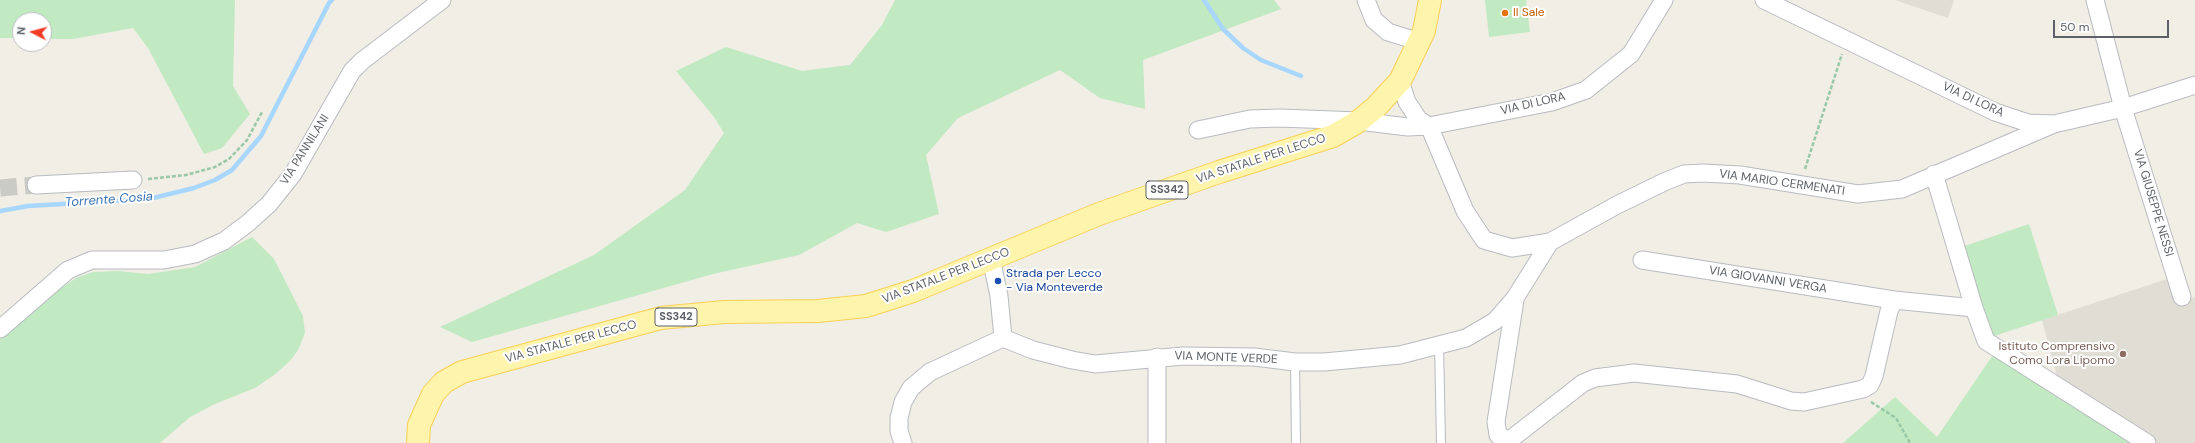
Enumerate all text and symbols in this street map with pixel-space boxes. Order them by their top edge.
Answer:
place label: Il Sale [1513,6,1545,20]
marker: Il Sale [1500,8,1510,18]
north arrow [12,12,52,52]
scale bar [2055,12,2171,38]
text: 50 m [2060,19,2089,35]
text: N [14,26,28,36]
street label: VIA DI LORA [1940,79,2006,121]
street label: VIA DI LORA [1499,90,1567,118]
street label: VIA PANNILANI [278,112,332,188]
street label: VIA STATALE PER LECCO [1194,131,1328,187]
street label: VIA GIUSEPPE NESSI [2130,148,2176,258]
street label: VIA MARIO CERMENATI [1718,167,1846,199]
road number: SS342 [1146,181,1188,199]
water label: Torrente Cosia [64,189,154,211]
street label: VIA STATALE PER LECCO [880,245,1012,307]
street label: VIA GIOVANNI VERGA [1708,264,1828,296]
place label: Strada per Lecco - Via Monteverde [1006,267,1103,295]
marker: Strada per Lecco - Via Monteverde [993,276,1003,286]
road number: SS342 [655,308,697,326]
street label: VIA STATALE PER LECCO [504,318,638,366]
place label: Istituto Comprensivo Como Lora Lipomo [1999,340,2115,368]
street label: VIA MONTE VERDE [1174,349,1278,367]
marker: Istituto Comprensivo Como Lora Lipomo [2118,349,2128,359]

